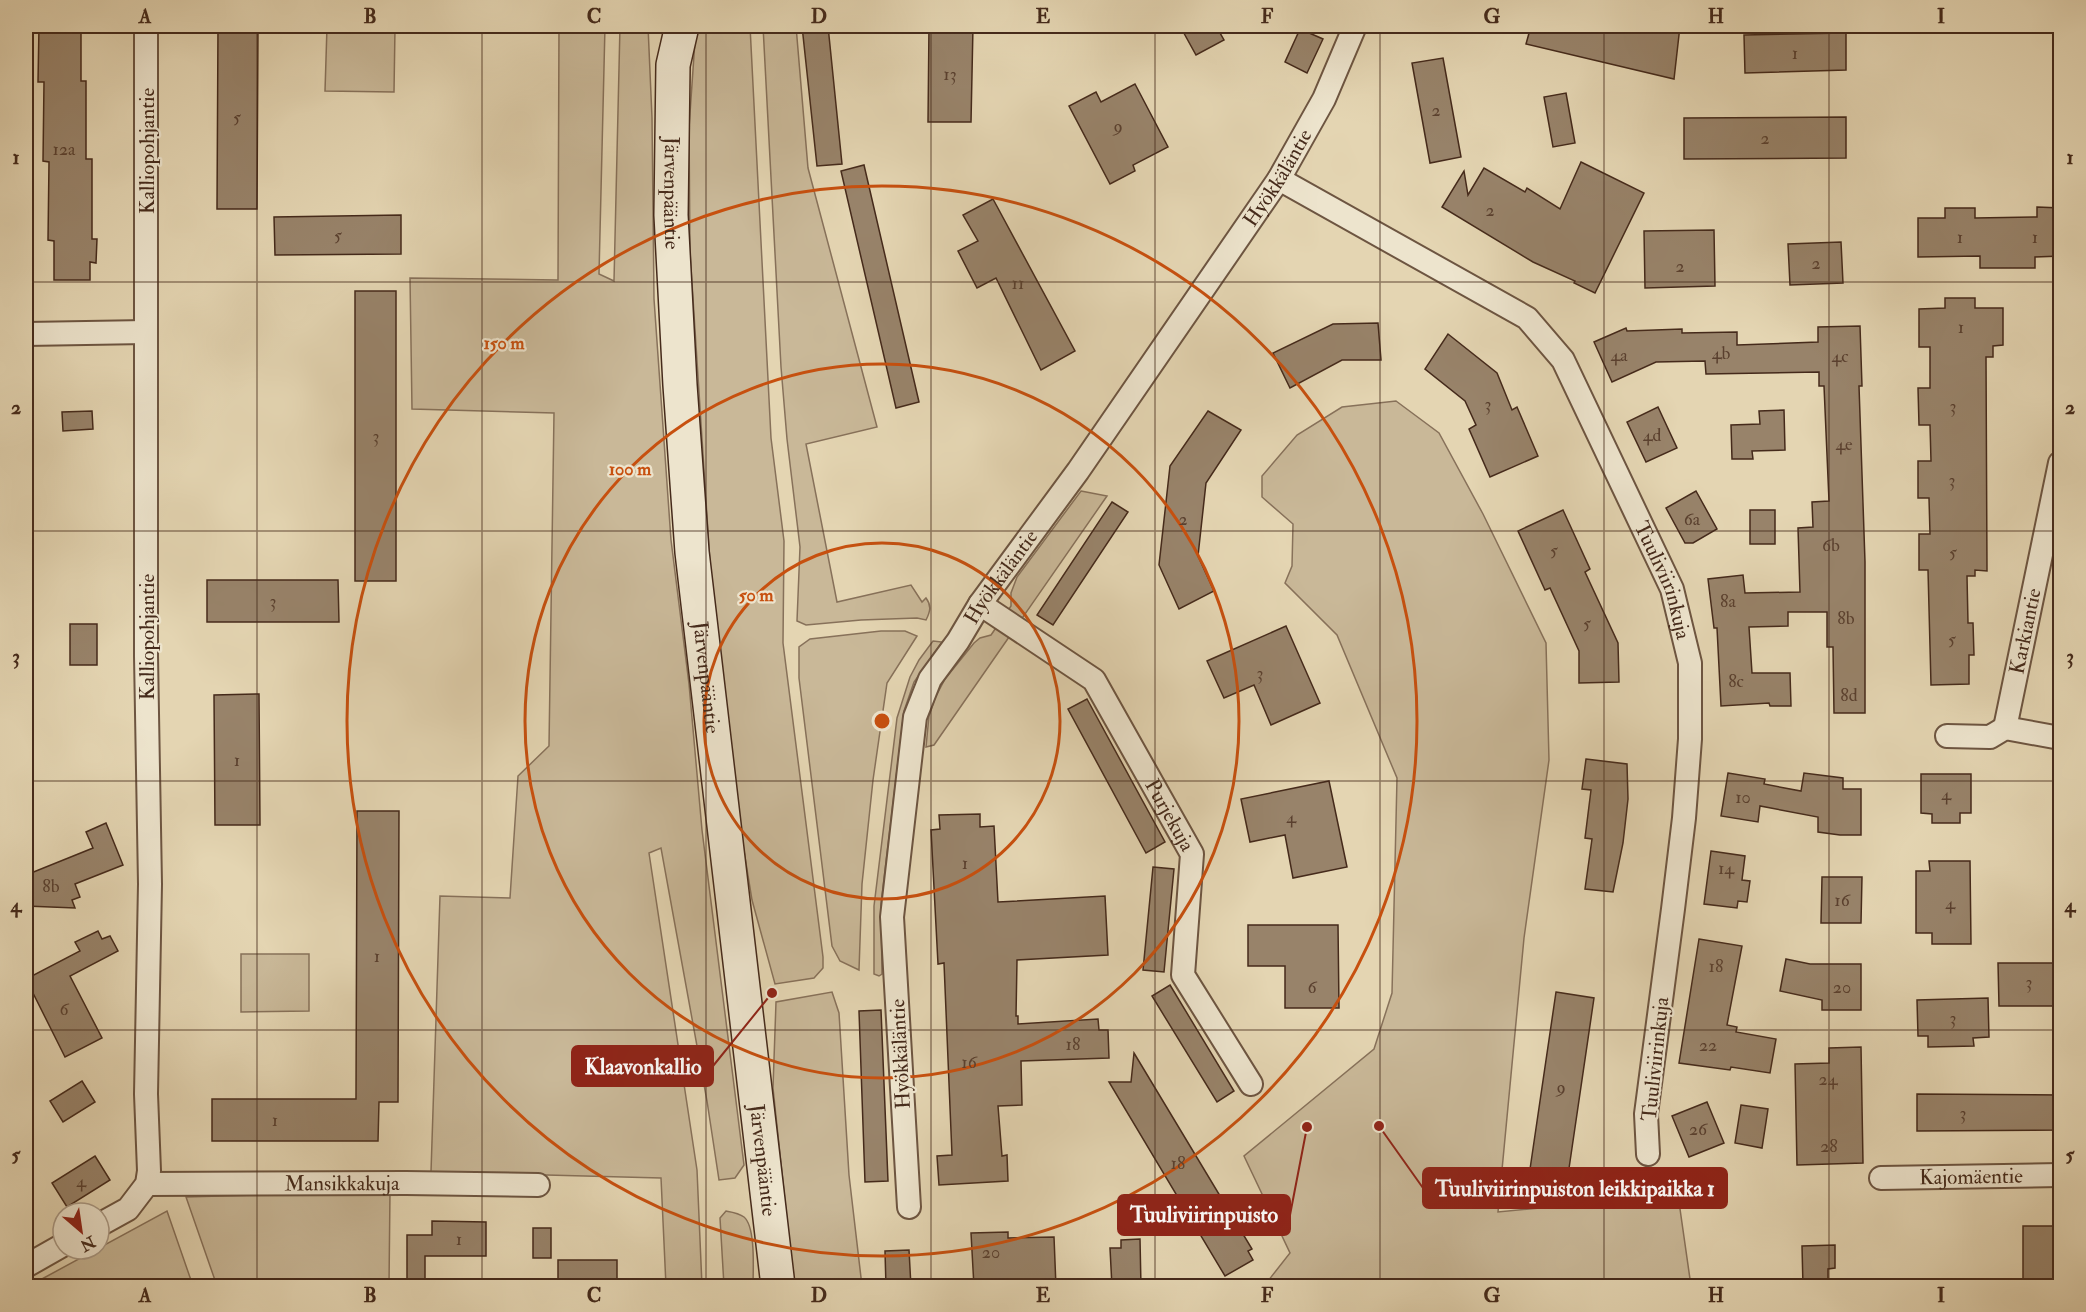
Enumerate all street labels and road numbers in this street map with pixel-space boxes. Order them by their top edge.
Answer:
street label: Kalliopohjantie [134,88,161,214]
street label: Hyökkäläntie [1237,124,1319,232]
street label: Järvenpääntie [657,135,686,250]
street label: Tuuliviirinkuja [1628,517,1697,642]
street label: Hyökkäläntie [958,524,1044,629]
street label: Kalliopohjantie [134,574,161,700]
street label: Karkiantie [2004,586,2048,677]
street label: Järvenpääntie [686,619,726,735]
street label: Purjekuja [1138,774,1201,857]
street label: Tuuliviirinkuja [1636,995,1675,1123]
street label: Hyökkäläntie [884,998,917,1110]
street label: Järvenpääntie [743,1102,783,1218]
street label: Kajomäentie [1919,1163,2023,1191]
street label: Mansikkakuja [284,1170,400,1197]

